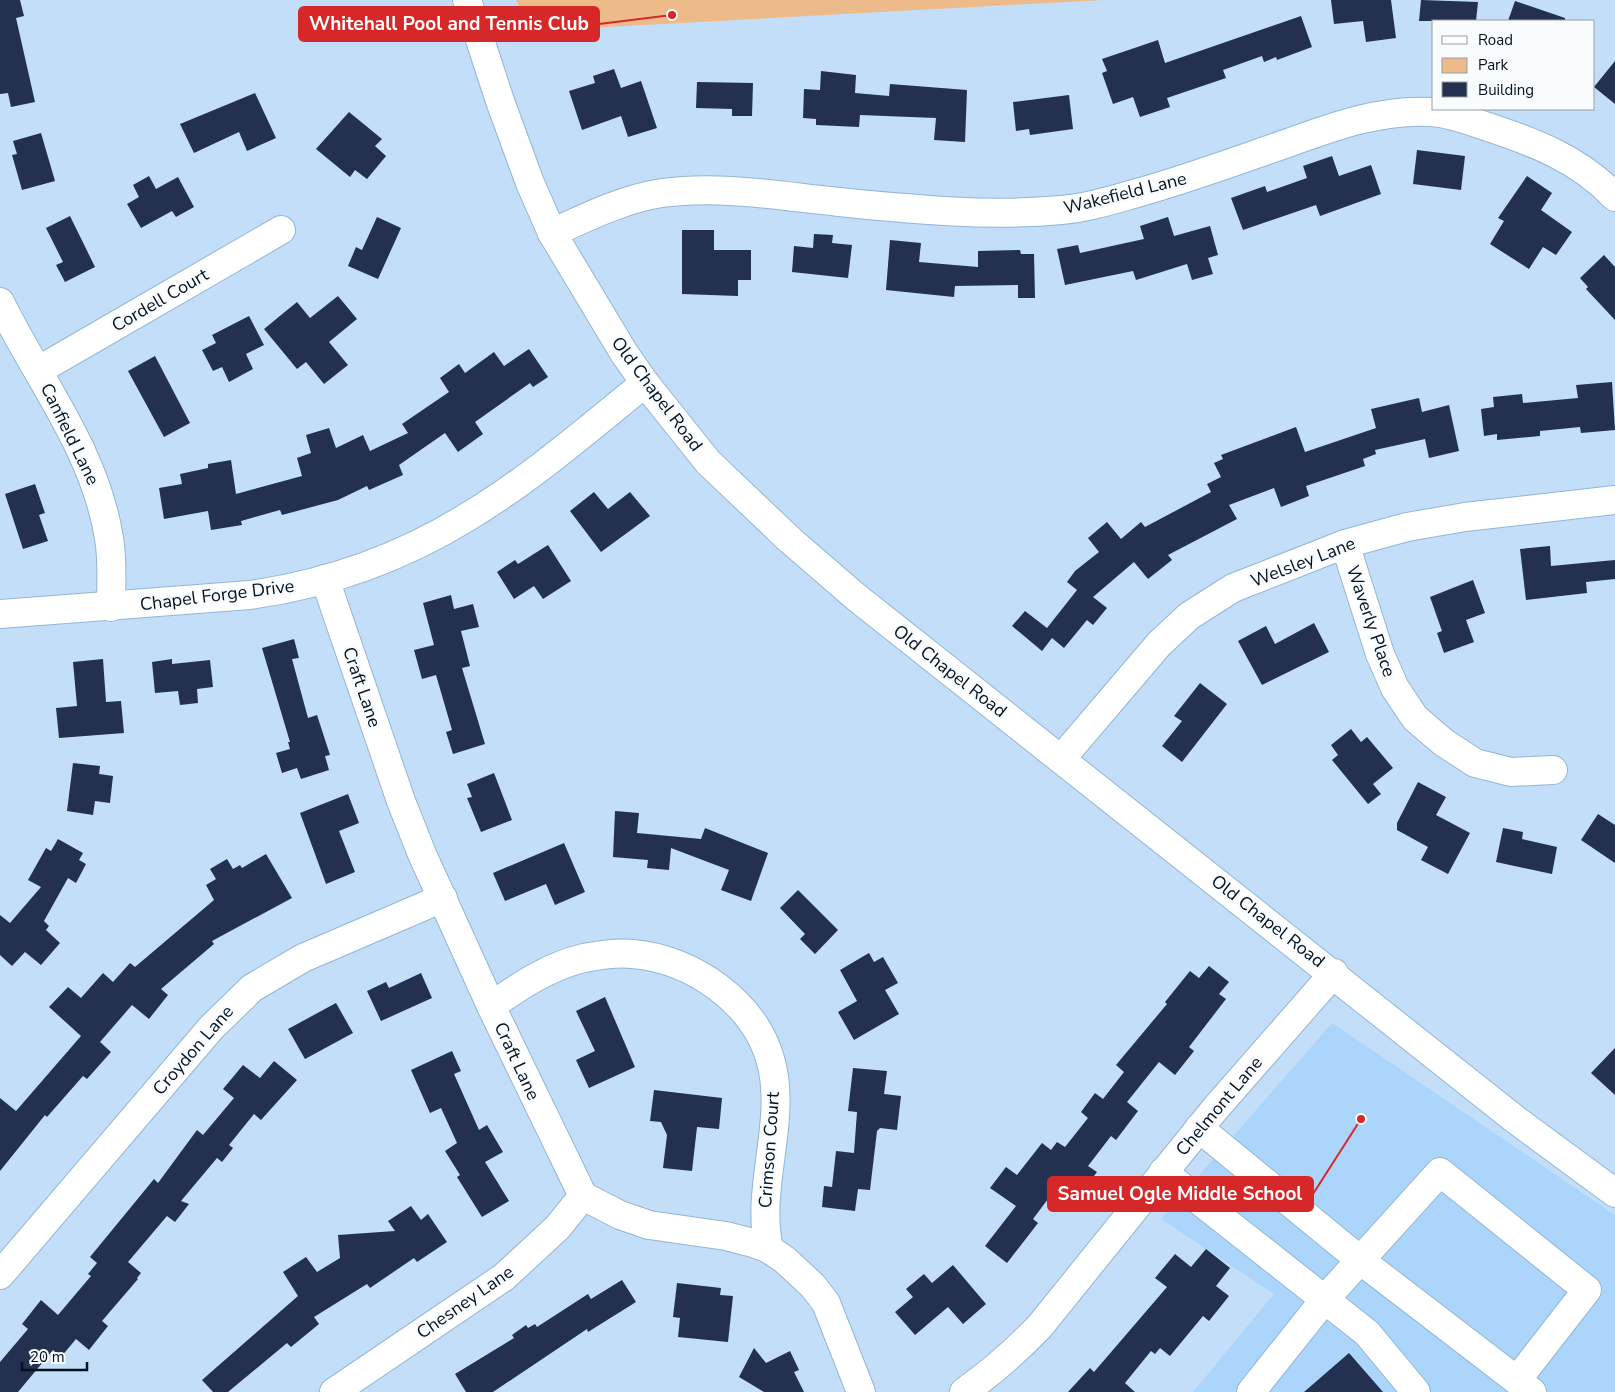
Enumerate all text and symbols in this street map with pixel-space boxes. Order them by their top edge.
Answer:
callout: Whitehall Pool and Tennis Club [299,7,599,41]
text: Whitehall Pool and Tennis Club [309,11,589,37]
legend [1432,20,1595,110]
text: Road [1478,30,1513,50]
text: Park [1478,55,1508,75]
text: Building [1478,80,1534,100]
street label: Wakefield Lane [1061,166,1189,220]
street label: Cordell Court [107,262,213,337]
street label: Old Chapel Road [606,332,708,456]
street label: Canfield Lane [35,379,105,489]
street label: Welsley Lane [1247,531,1359,593]
street label: Waverly Place [1341,562,1401,680]
street label: Chapel Forge Drive [139,574,295,616]
street label: Old Chapel Road [888,619,1012,723]
street label: Craft Lane [337,644,387,730]
street label: Old Chapel Road [1206,869,1330,973]
street label: Croydon Lane [147,1000,239,1100]
street label: Craft Lane [488,1018,546,1104]
street label: Chelmont Lane [1170,1051,1268,1161]
street label: Crimson Court [753,1090,785,1209]
callout: Samuel Ogle Middle School [1048,1177,1313,1211]
text: Samuel Ogle Middle School [1058,1181,1302,1207]
street label: Chesney Lane [412,1260,518,1344]
scale bar [22,1340,88,1372]
text: 20 m [30,1347,65,1367]

